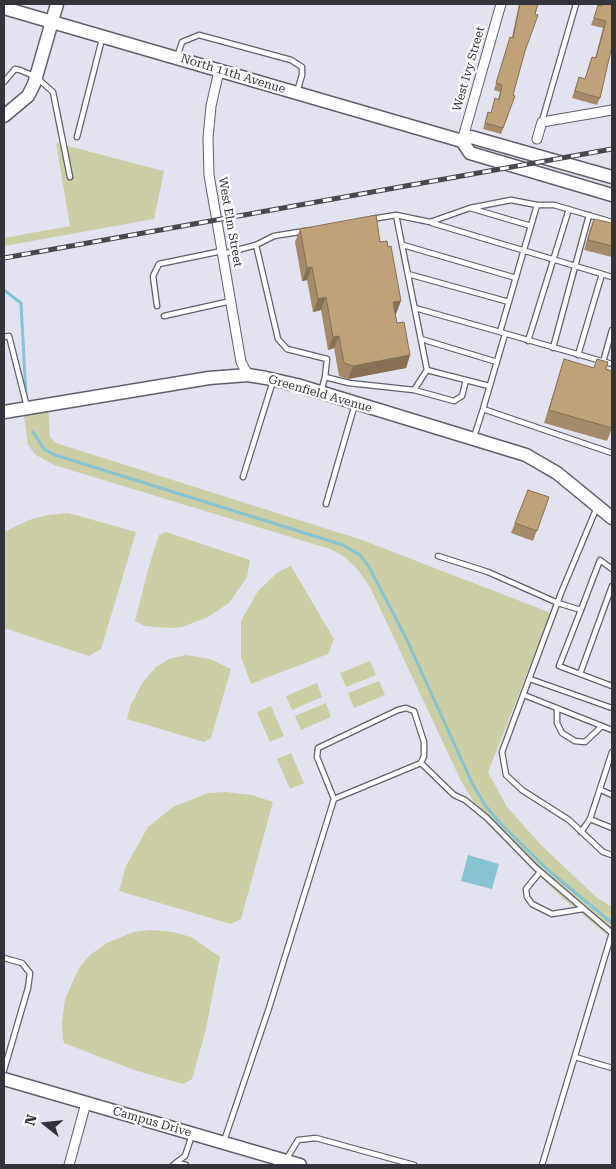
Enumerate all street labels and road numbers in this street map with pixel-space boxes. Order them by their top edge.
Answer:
street label: West Ivy Street [450,25,488,113]
street label: North 11th Avenue [179,51,287,97]
street label: West Elm Street [215,176,245,268]
street label: Greenfield Avenue [266,372,374,416]
street label: Campus Drive [111,1104,193,1140]

